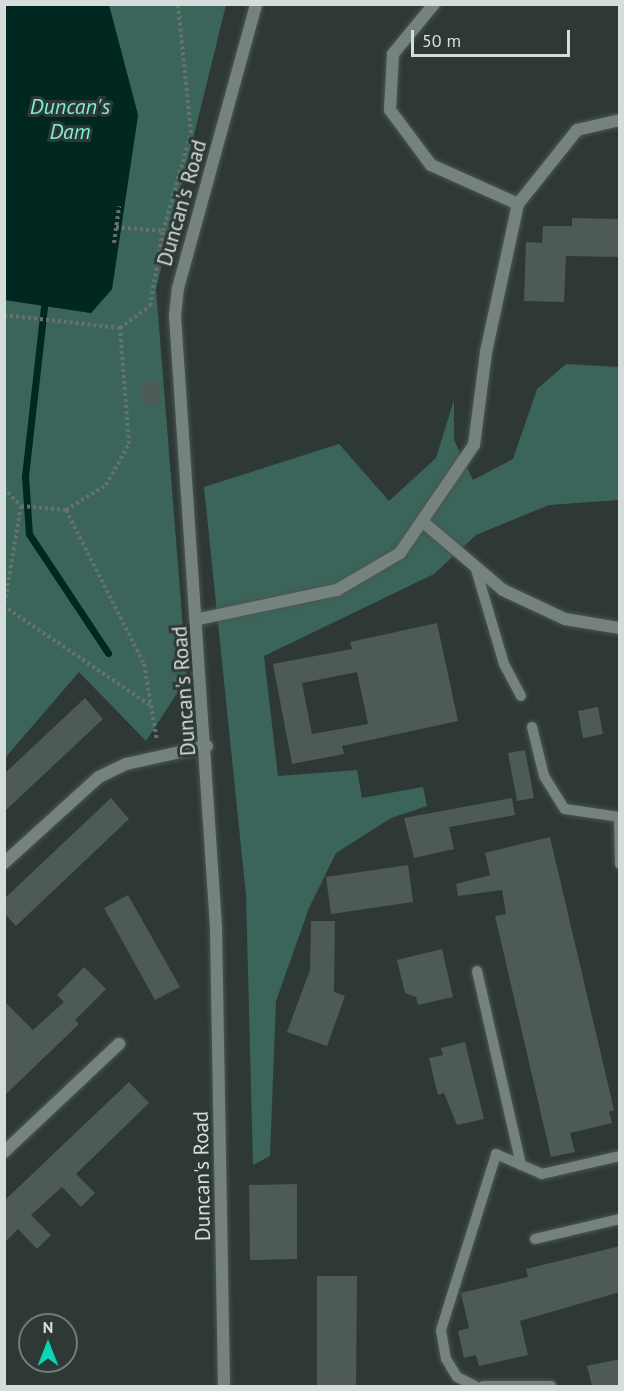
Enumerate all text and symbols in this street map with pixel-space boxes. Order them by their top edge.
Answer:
scale bar [414,18,573,56]
text: 50 m [422,29,461,52]
water label: Duncan's Dam [30,93,110,144]
street label: Duncan's Road [152,137,212,269]
street label: Duncan's Road [167,625,201,757]
street label: Duncan's Road [188,1111,216,1241]
north arrow [18,1313,78,1373]
text: N [43,1317,53,1337]

